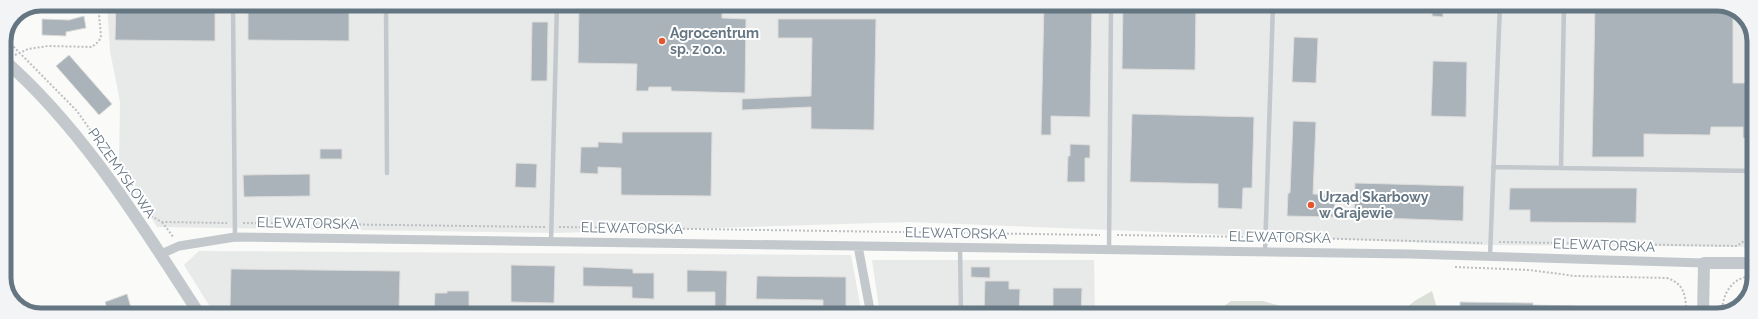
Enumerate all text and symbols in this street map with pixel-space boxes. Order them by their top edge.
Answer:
place label: Agrocentrum sp. z o.o. [670,25,759,57]
marker: Agrocentrum sp. z o.o. [657,36,667,46]
street label: PRZEMYSŁOWA [85,125,159,221]
place label: Urząd Skarbowy w Grajewie [1319,189,1429,221]
marker: Urząd Skarbowy w Grajewie [1306,200,1316,210]
street label: ELEWATORSKA [257,214,360,232]
street label: ELEWATORSKA [581,219,684,237]
street label: ELEWATORSKA [905,224,1008,242]
street label: ELEWATORSKA [1229,228,1332,246]
street label: ELEWATORSKA [1553,235,1656,255]

